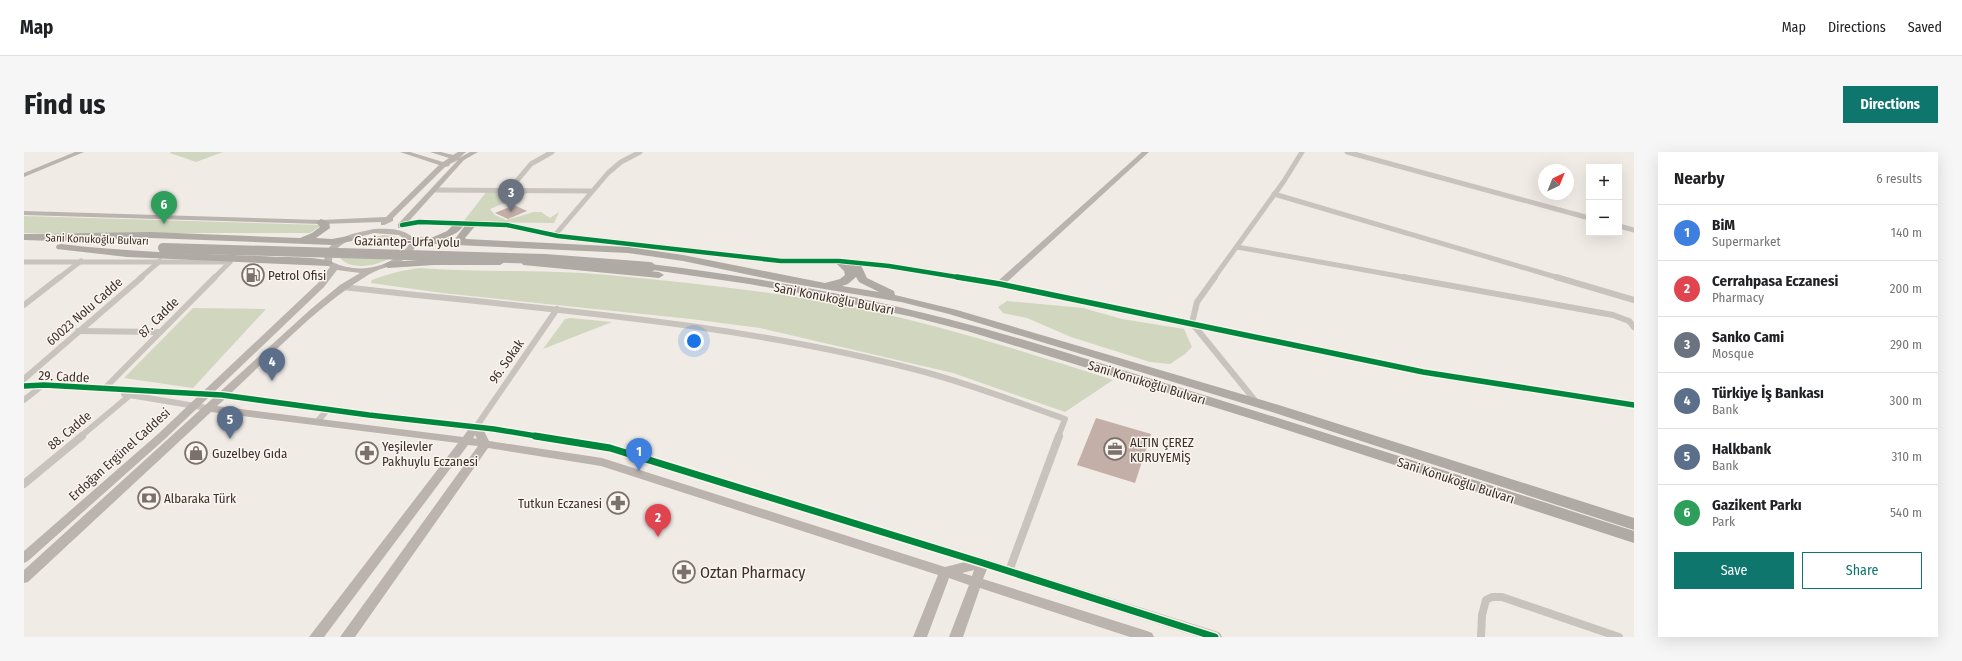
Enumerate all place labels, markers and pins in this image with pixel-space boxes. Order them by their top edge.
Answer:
pin: 3 [498,179,524,212]
pin: 6 [151,191,177,224]
fuel station icon: Petrol Ofisi [240,262,266,288]
place label: Petrol Ofisi [268,268,326,283]
pin: 4 [259,348,285,381]
pin: 5 [217,406,243,439]
place label: ALTIN ÇEREZ KURUYEMİŞ [1130,435,1194,465]
office icon: ALTIN ÇEREZ KURUYEMİŞ [1102,436,1128,462]
pin: 1 [626,438,652,471]
place label: Yeşilevler Pakhuylu Eczanesi [382,439,478,469]
shop icon: Guzelbey Gıda [183,440,209,466]
pharmacy icon: Yeşilevler Pakhuylu Eczanesi [354,440,380,466]
place label: Guzelbey Gıda [212,446,287,461]
bank icon: Albaraka Türk [136,485,162,511]
pharmacy icon: Tutkun Eczanesi [605,490,631,516]
place label: Albaraka Türk [164,491,237,506]
place label: Tutkun Eczanesi [518,496,602,511]
pin: 2 [645,504,671,537]
pharmacy icon: Oztan Pharmacy [671,559,697,585]
place label: Oztan Pharmacy [700,563,806,582]

